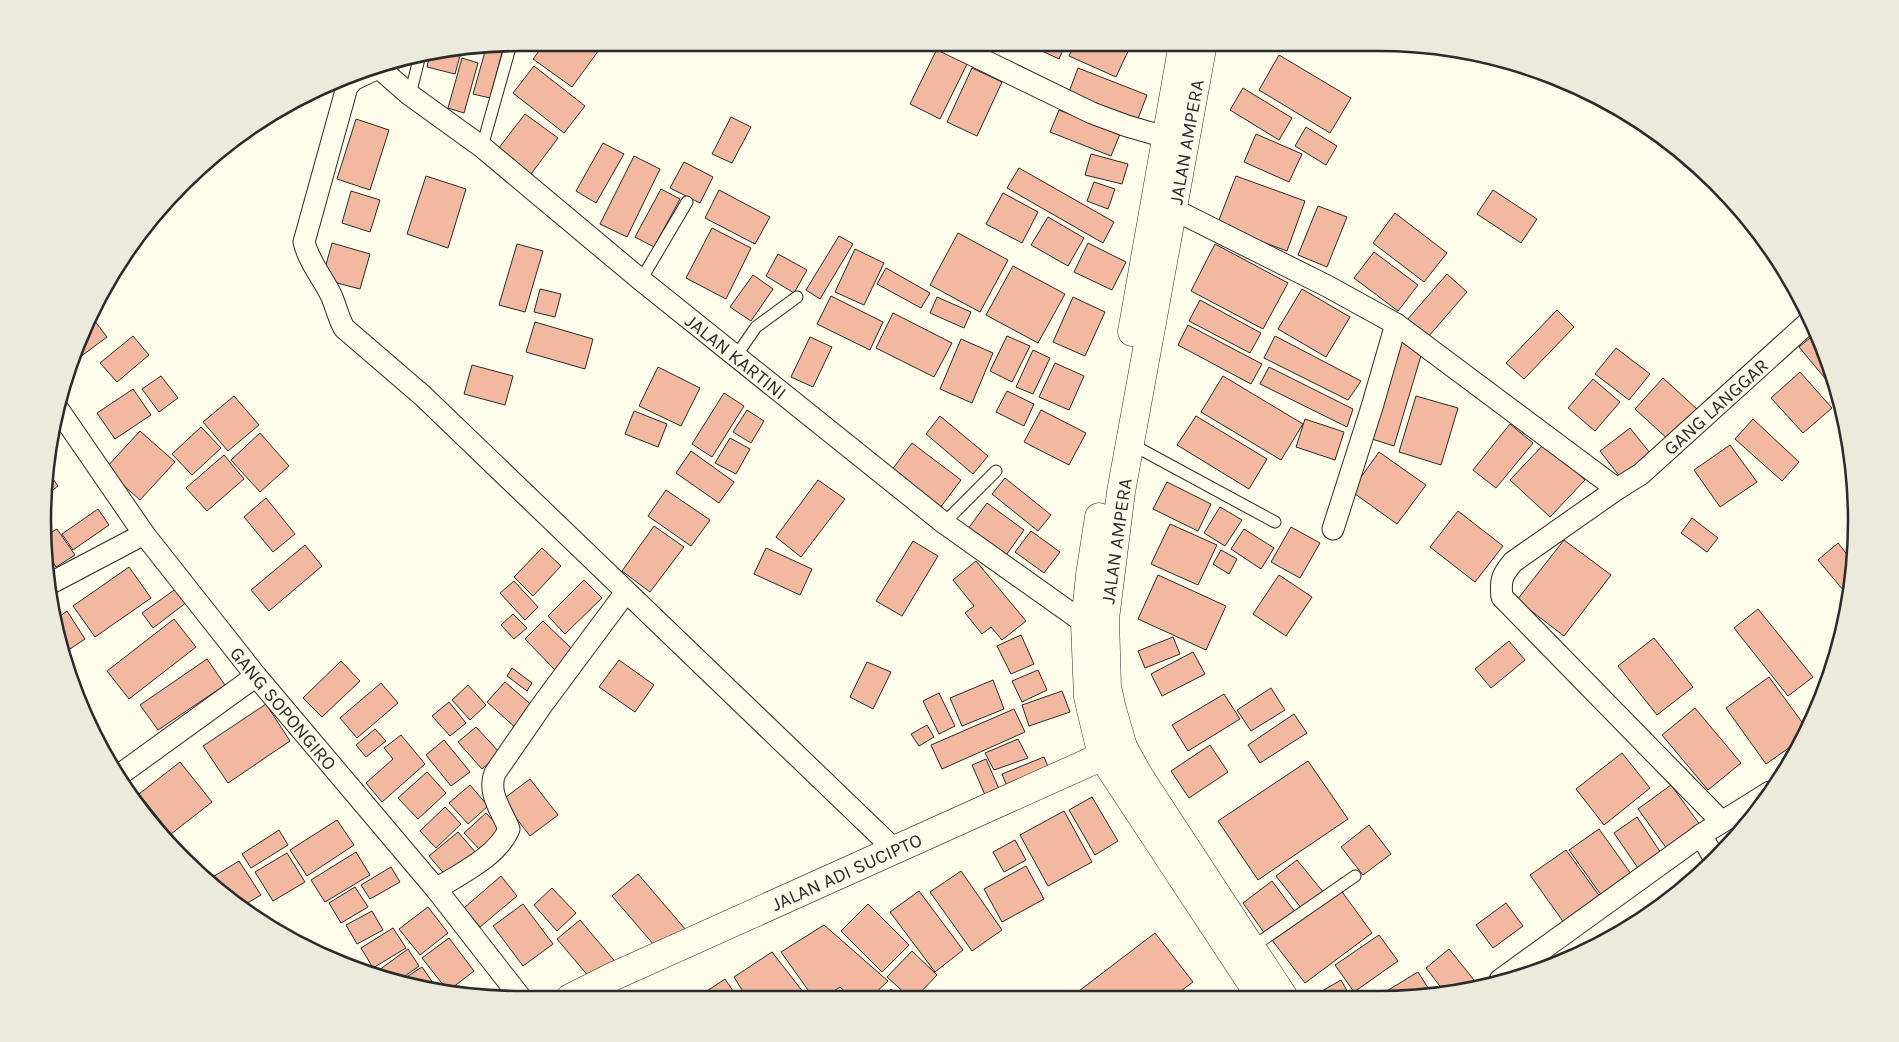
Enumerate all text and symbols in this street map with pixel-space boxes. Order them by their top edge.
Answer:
street label: JALAN AMPERA [1165,78,1209,206]
street label: JALAN KARTINI [681,310,790,404]
street label: GANG LANGGAR [1660,354,1773,460]
street label: JALAN AMPERA [1097,477,1137,605]
street label: GANG SOPONGIRO [225,643,341,775]
street label: JALAN ADI SUCIPTO [768,829,925,916]

